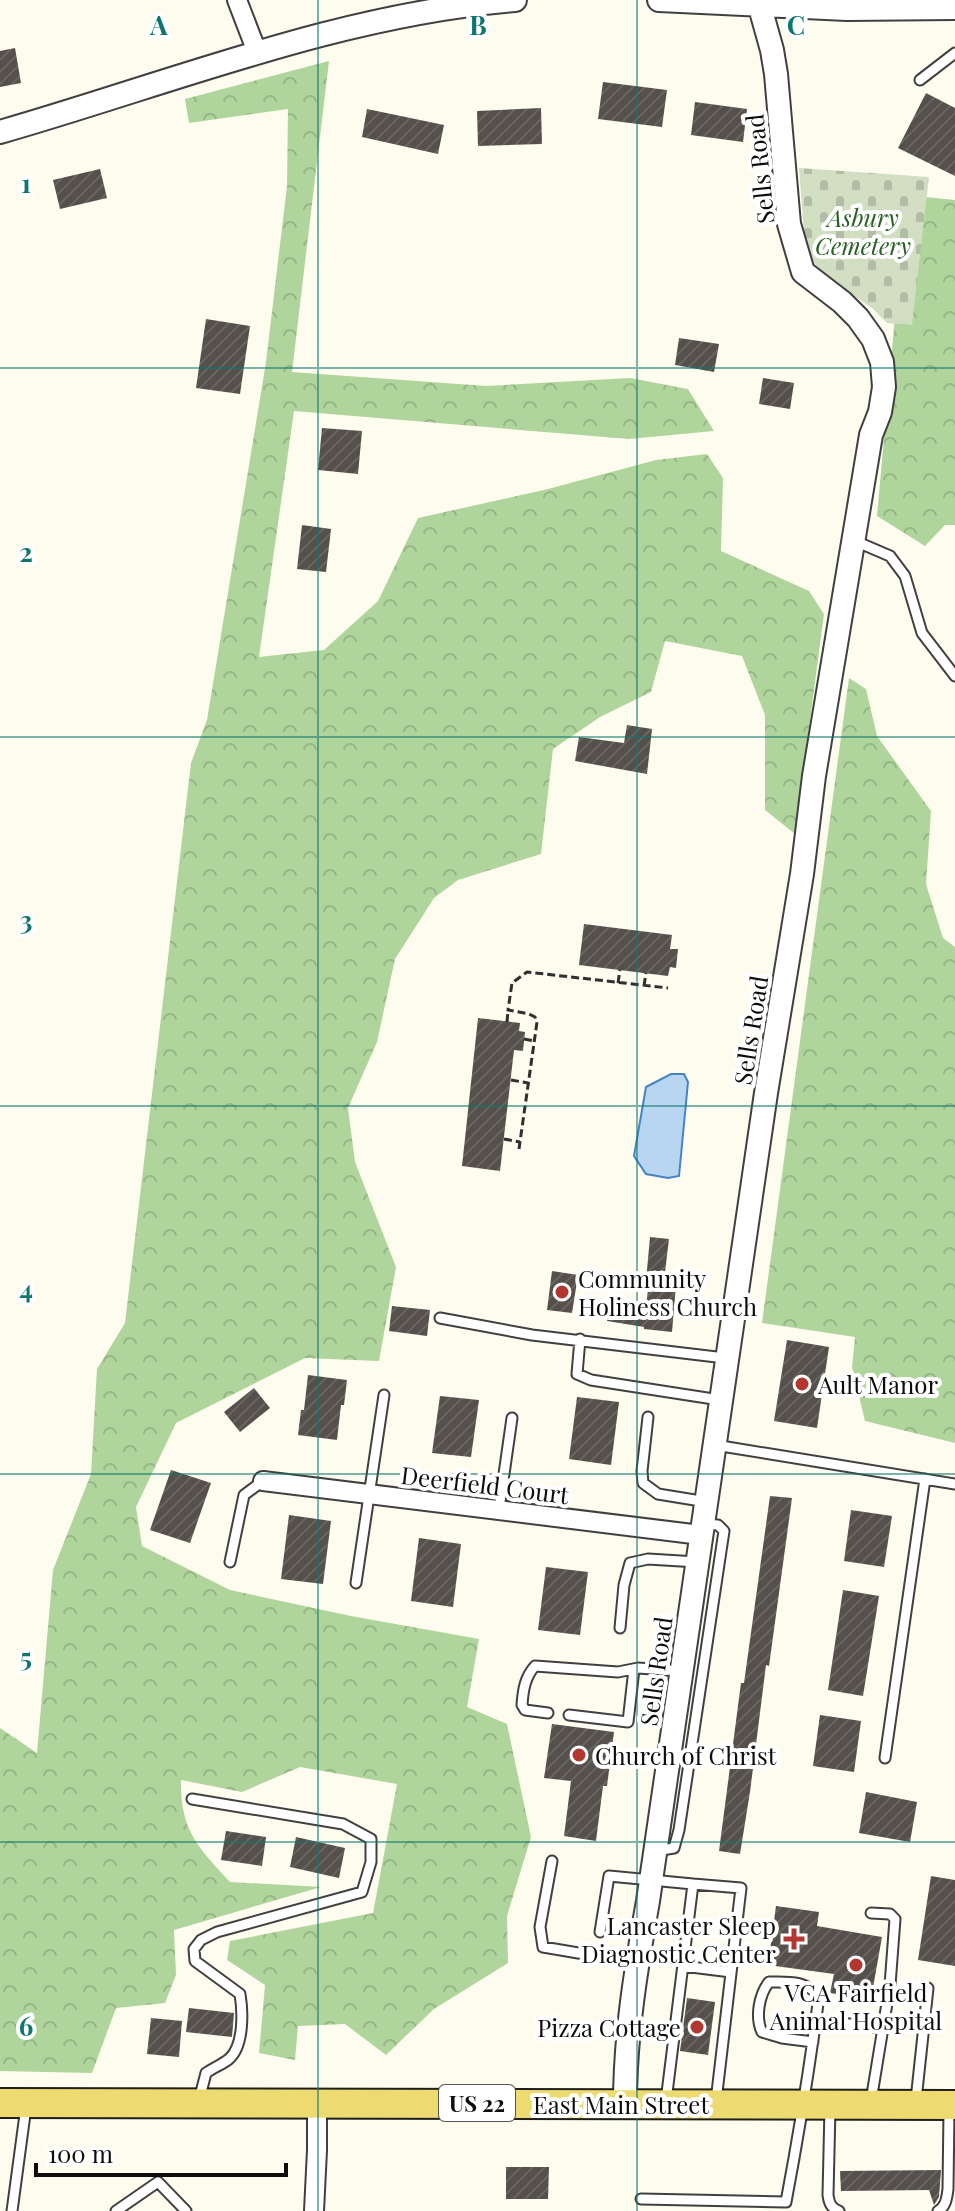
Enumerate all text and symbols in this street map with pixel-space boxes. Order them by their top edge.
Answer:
text: A [149,7,168,42]
text: B [469,7,487,42]
text: C [787,7,805,42]
street label: Sells Road [737,113,781,225]
text: 1 [21,165,31,200]
park label: Asbury Cemetery [815,201,911,261]
text: 2 [19,534,33,569]
text: 3 [20,902,32,937]
street label: Sells Road [726,973,774,1087]
place label: Community Holiness Church [578,1262,757,1322]
text: 4 [19,1271,33,1306]
marker: Community Holiness Church [553,1283,571,1301]
place label: Ault Manor [817,1368,938,1400]
marker: Ault Manor [793,1375,811,1393]
street label: Deerfield Court [399,1458,571,1510]
street label: Sells Road [631,1614,679,1728]
text: 5 [20,1639,32,1674]
place label: Church of Christ [595,1739,777,1771]
marker: Church of Christ [570,1746,588,1764]
place label: Lancaster Sleep Diagnostic Center [581,1909,776,1969]
marker: Lancaster Sleep Diagnostic Center [783,1928,805,1950]
marker: VCA Fairfield Animal Hospital [847,1956,865,1974]
place label: VCA Fairfield Animal Hospital [769,1976,942,2036]
text: 6 [19,2008,33,2043]
place label: Pizza Cottage [537,2011,681,2043]
marker: Pizza Cottage [688,2018,706,2036]
road number: US 22 [439,2085,515,2121]
street label: East Main Street [533,2088,709,2120]
scale bar [36,2127,286,2177]
text: 100 m [48,2137,113,2169]

